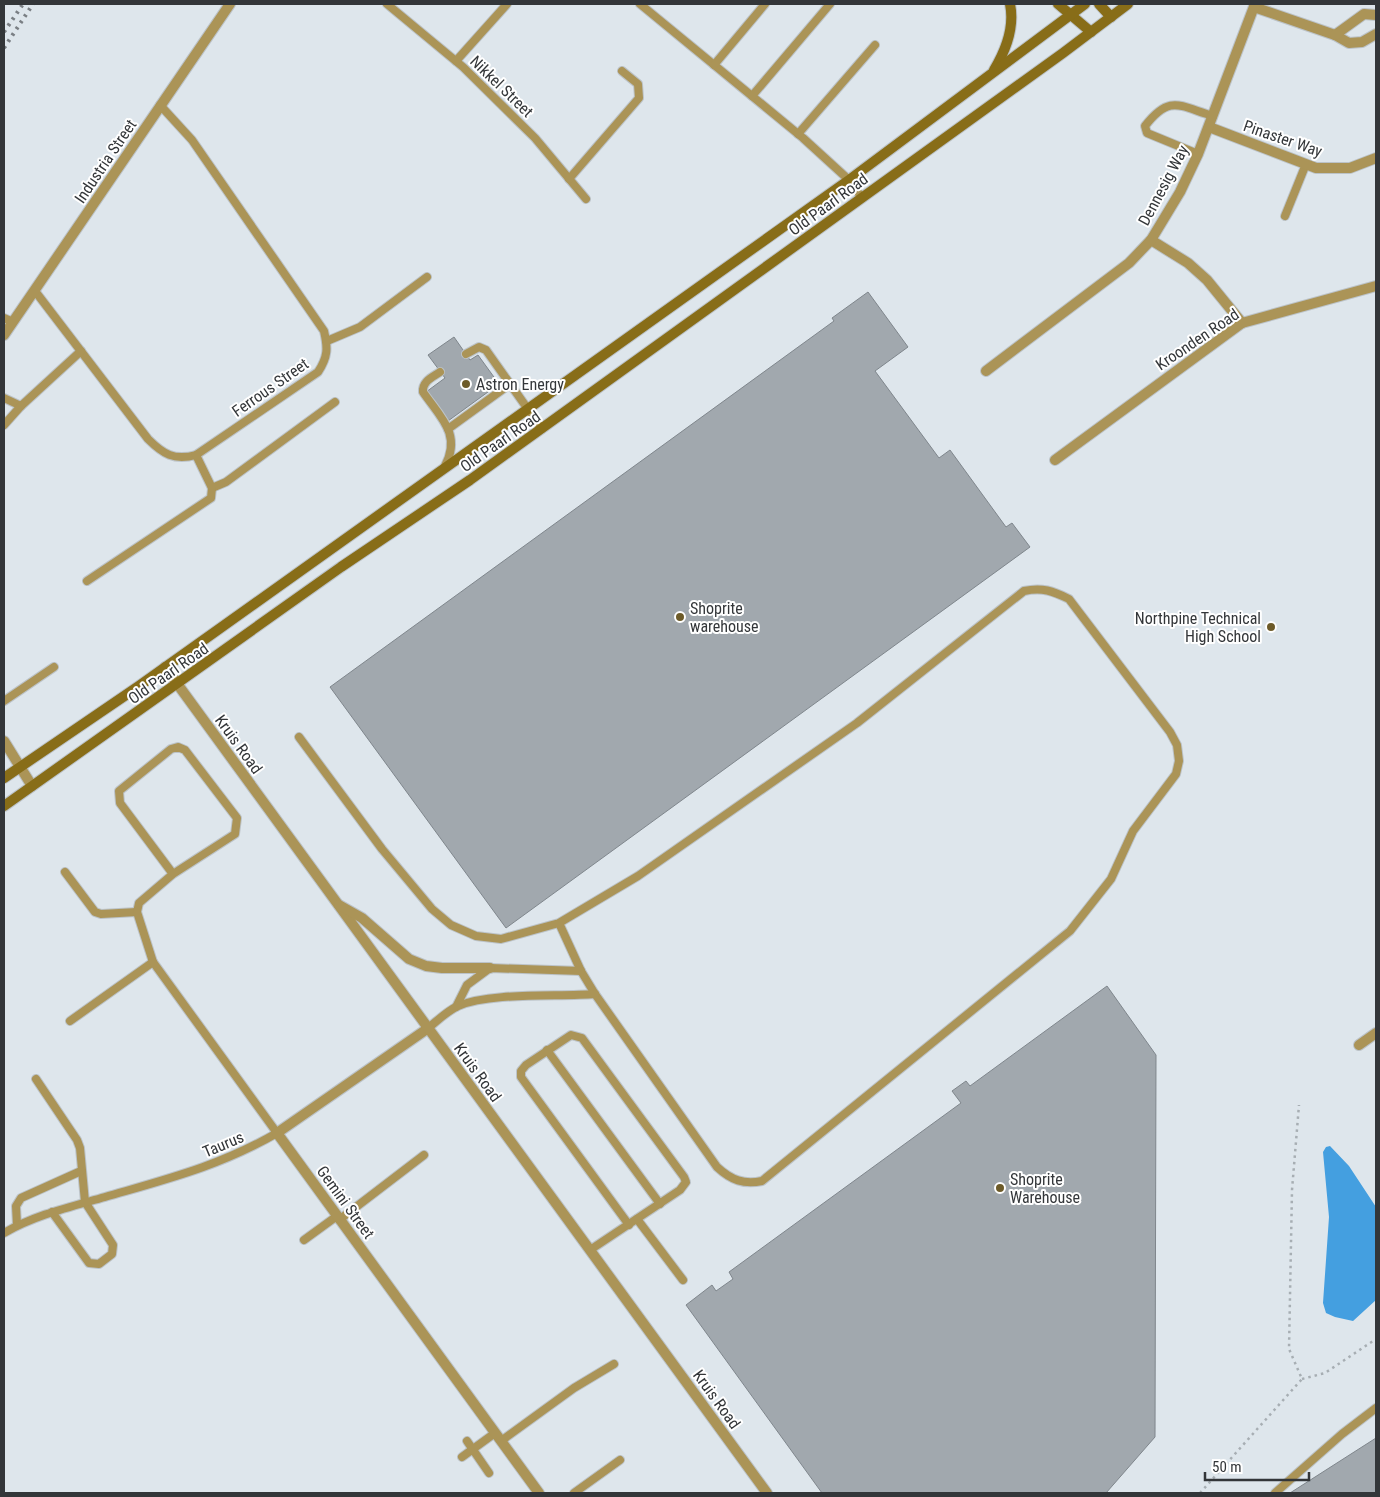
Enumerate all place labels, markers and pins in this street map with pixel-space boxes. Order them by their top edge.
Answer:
place label: Astron Energy [476,375,564,394]
marker: Astron Energy [460,378,472,390]
place label: Shoprite warehouse [690,599,759,636]
place label: Northpine Technical High School [1135,609,1261,646]
marker: Shoprite warehouse [674,611,686,623]
marker: Northpine Technical High School [1265,621,1277,633]
place label: Shoprite Warehouse [1010,1170,1080,1207]
marker: Shoprite Warehouse [994,1182,1006,1194]

